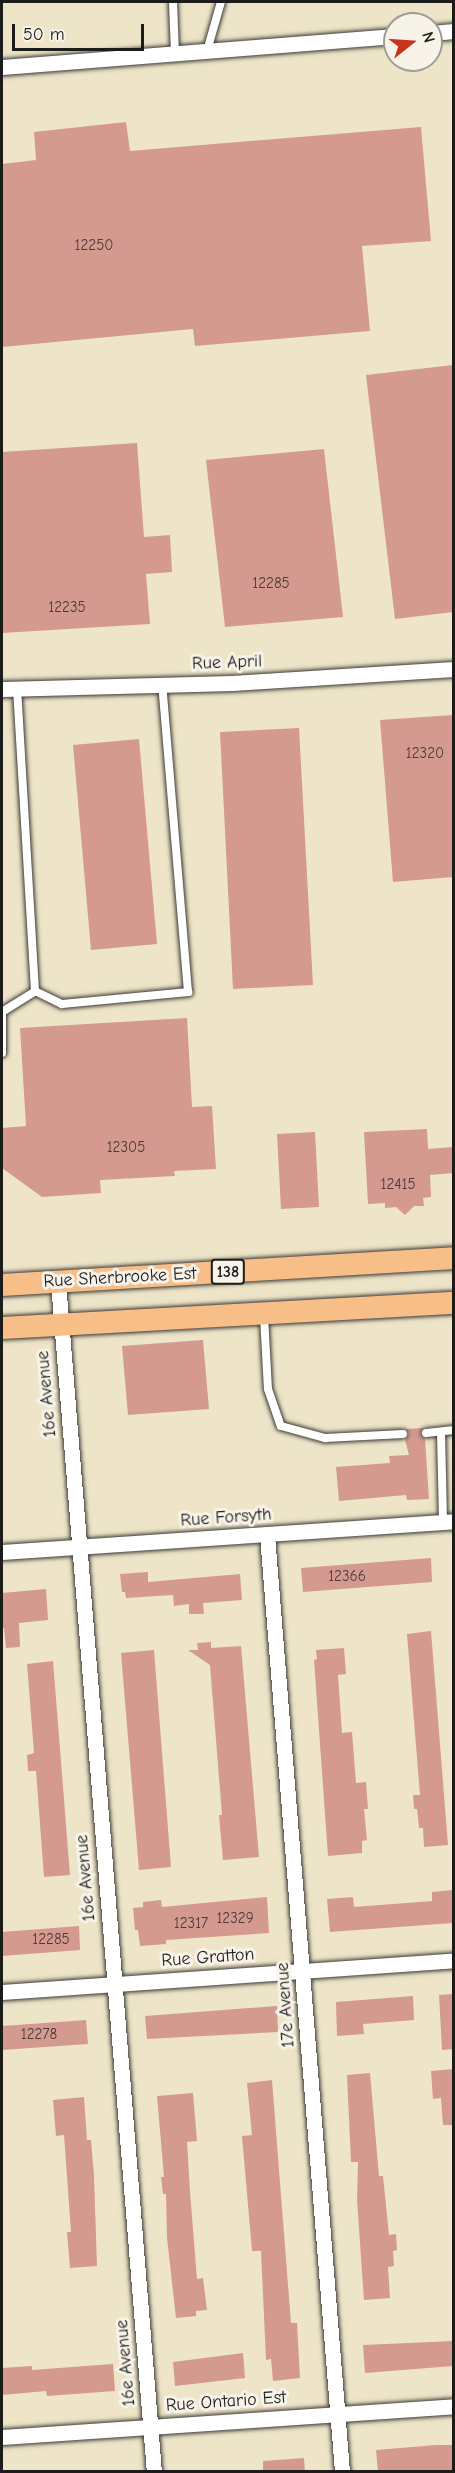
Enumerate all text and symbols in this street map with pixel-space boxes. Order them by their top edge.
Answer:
scale bar [15,12,147,50]
north arrow [383,12,443,72]
text: 50 m [23,24,65,45]
text: N [418,30,438,45]
house number: 12250 [75,237,113,255]
house number: 12285 [252,575,290,593]
house number: 12235 [48,599,86,617]
street label: Rue April [192,651,262,675]
house number: 12320 [406,745,444,763]
house number: 12305 [107,1139,145,1157]
house number: 12415 [380,1176,416,1194]
road number: 138 [210,1259,246,1285]
street label: Rue Sherbrooke Est [43,1263,197,1293]
street label: 16e Avenue [32,1350,62,1438]
street label: Rue Forsyth [180,1504,272,1532]
house number: 12366 [328,1568,366,1586]
street label: 16e Avenue [71,1834,101,1922]
house number: 12329 [216,1910,254,1928]
house number: 12317 [174,1915,208,1933]
house number: 12285 [32,1931,70,1949]
street label: Rue Gratton [161,1944,255,1972]
street label: 17e Avenue [272,1962,300,2048]
house number: 12278 [21,2026,57,2044]
street label: 16e Avenue [111,2319,141,2407]
street label: Rue Ontario Est [165,2387,287,2417]

